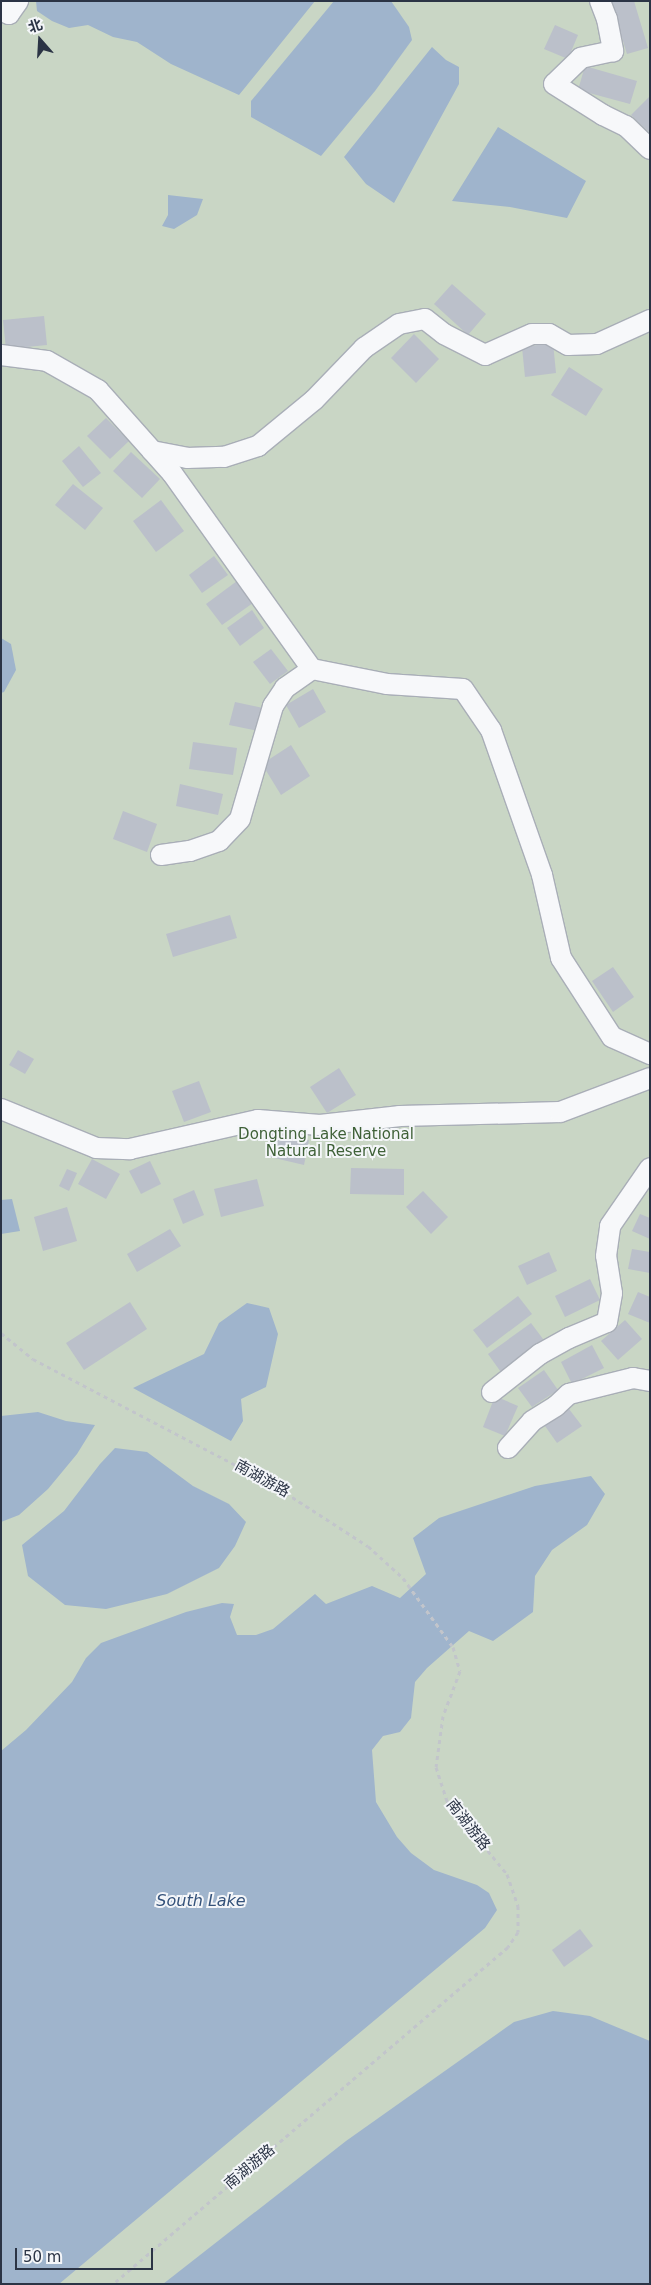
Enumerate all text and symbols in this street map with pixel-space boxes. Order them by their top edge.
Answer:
north arrow [15,15,65,65]
text: 北 [26,16,44,36]
park label: Dongting Lake National Natural Reserve [238,1125,414,1160]
street label: 南湖游路 [231,1457,293,1501]
street label: 南湖游路 [442,1796,494,1854]
water label: South Lake [156,1891,246,1911]
street label: 南湖游路 [221,2141,279,2193]
scale bar [18,2238,155,2270]
text: 50 m [23,2248,61,2266]

